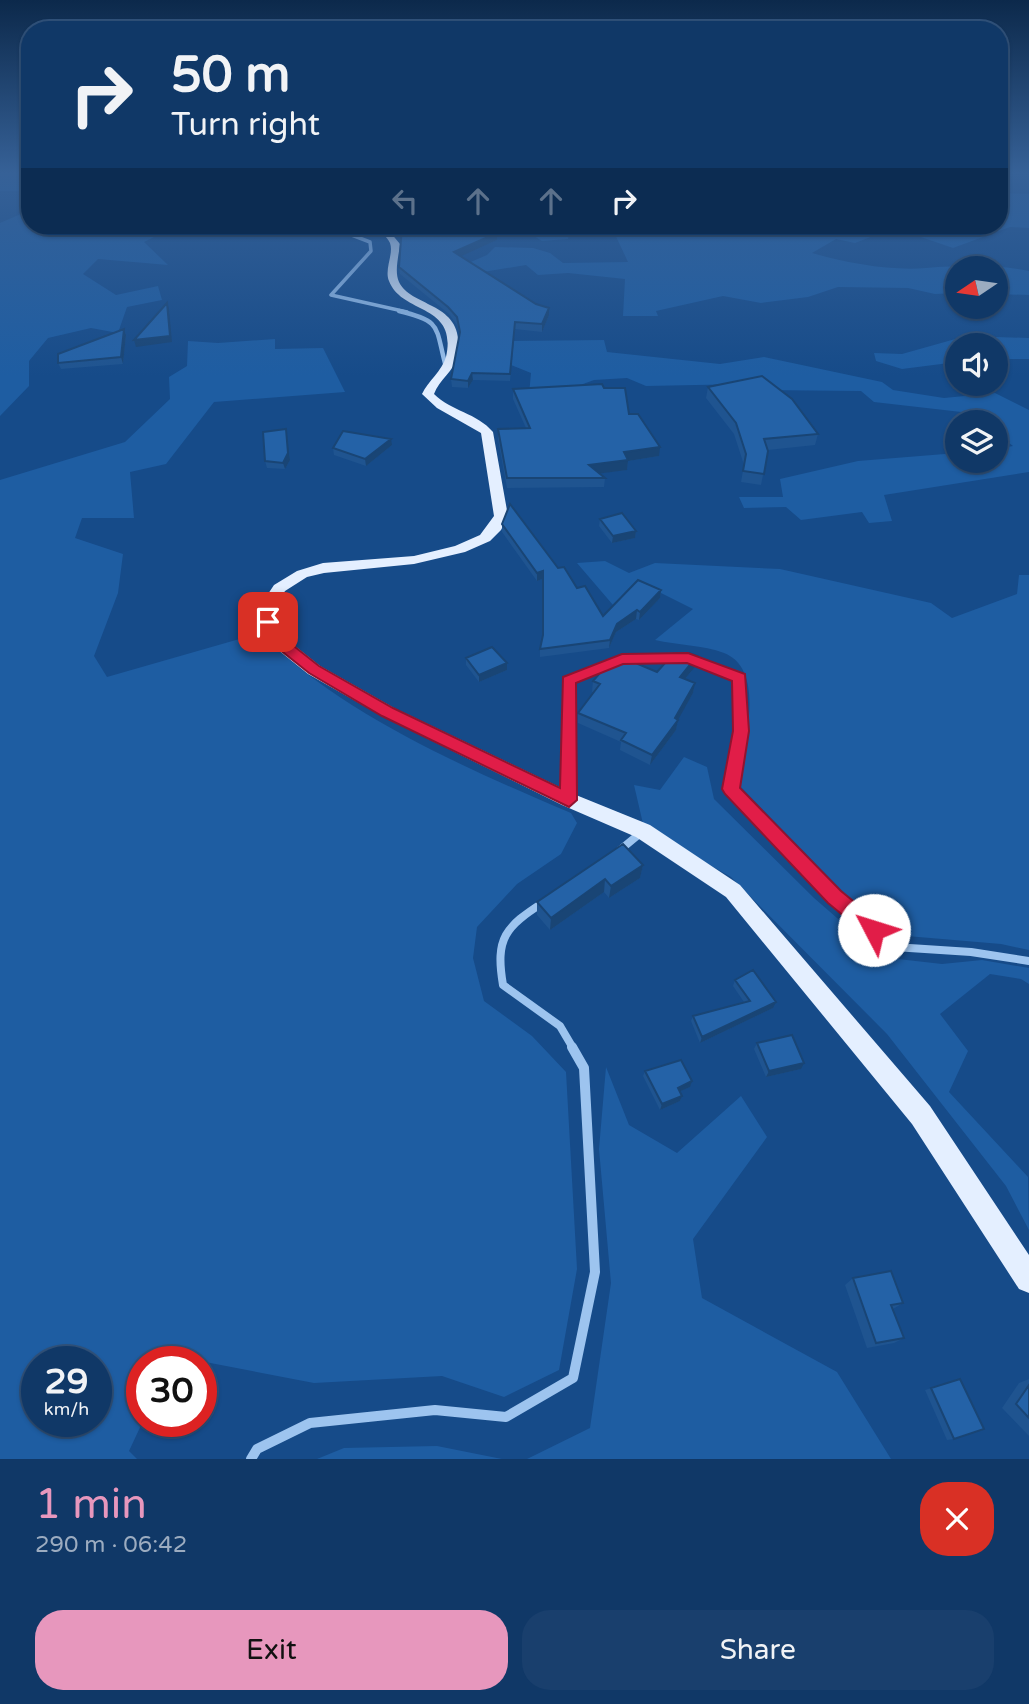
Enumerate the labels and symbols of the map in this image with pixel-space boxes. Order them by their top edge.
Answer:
north arrow [945,256,1008,318]
pin [238,592,298,652]
position arrow [837,893,911,967]
speed limit sign: 30 [126,1346,217,1437]

